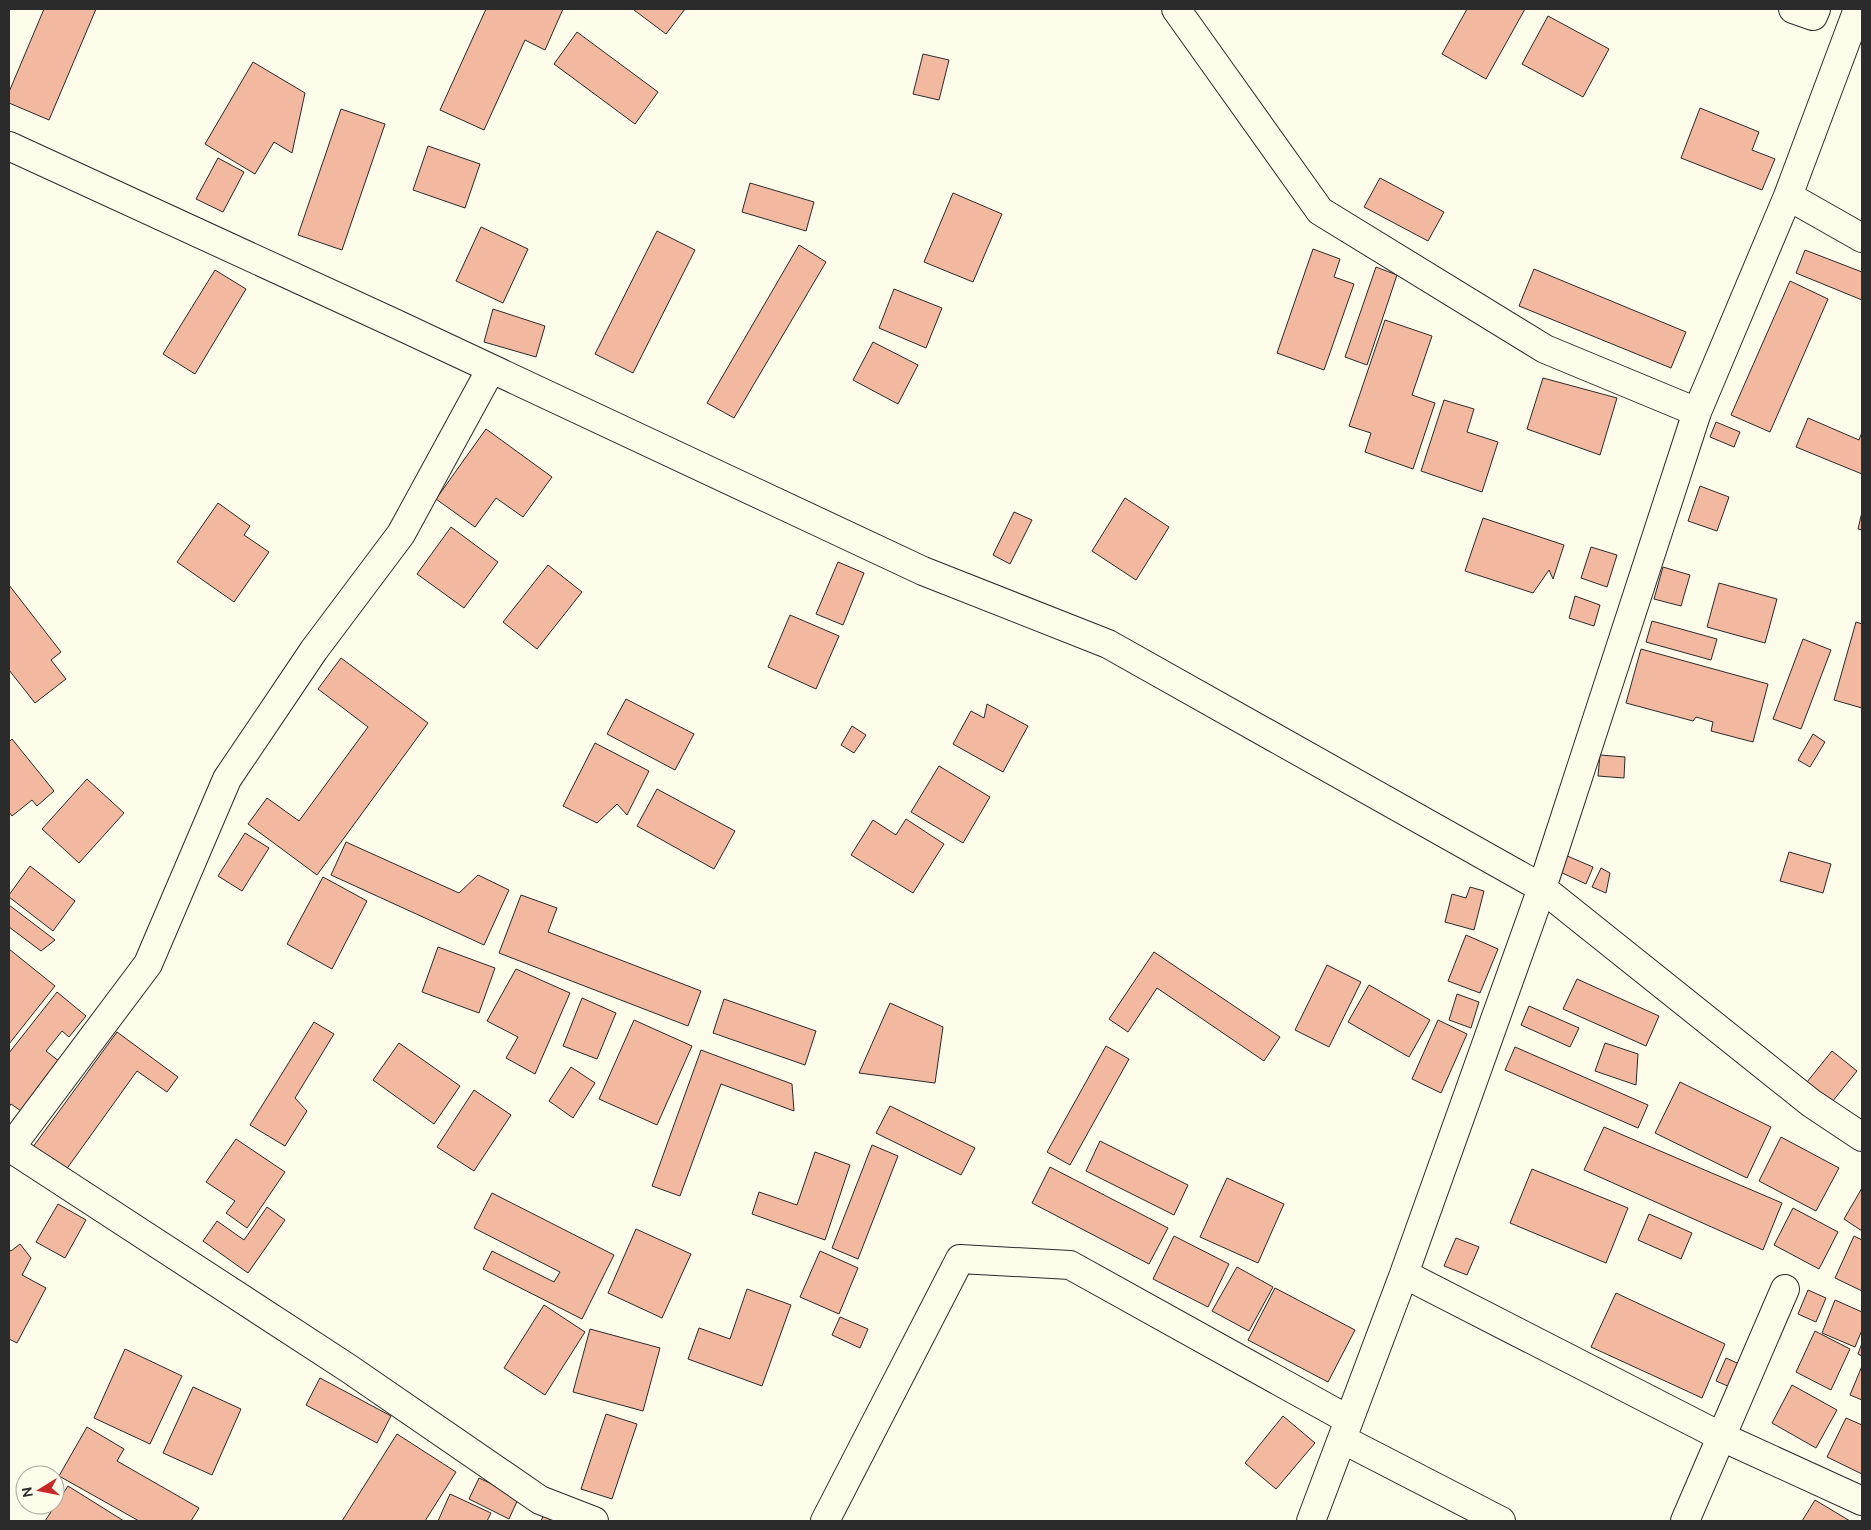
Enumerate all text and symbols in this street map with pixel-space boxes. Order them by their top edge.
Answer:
north arrow [15,1465,65,1515]
text: N [18,1486,36,1499]

